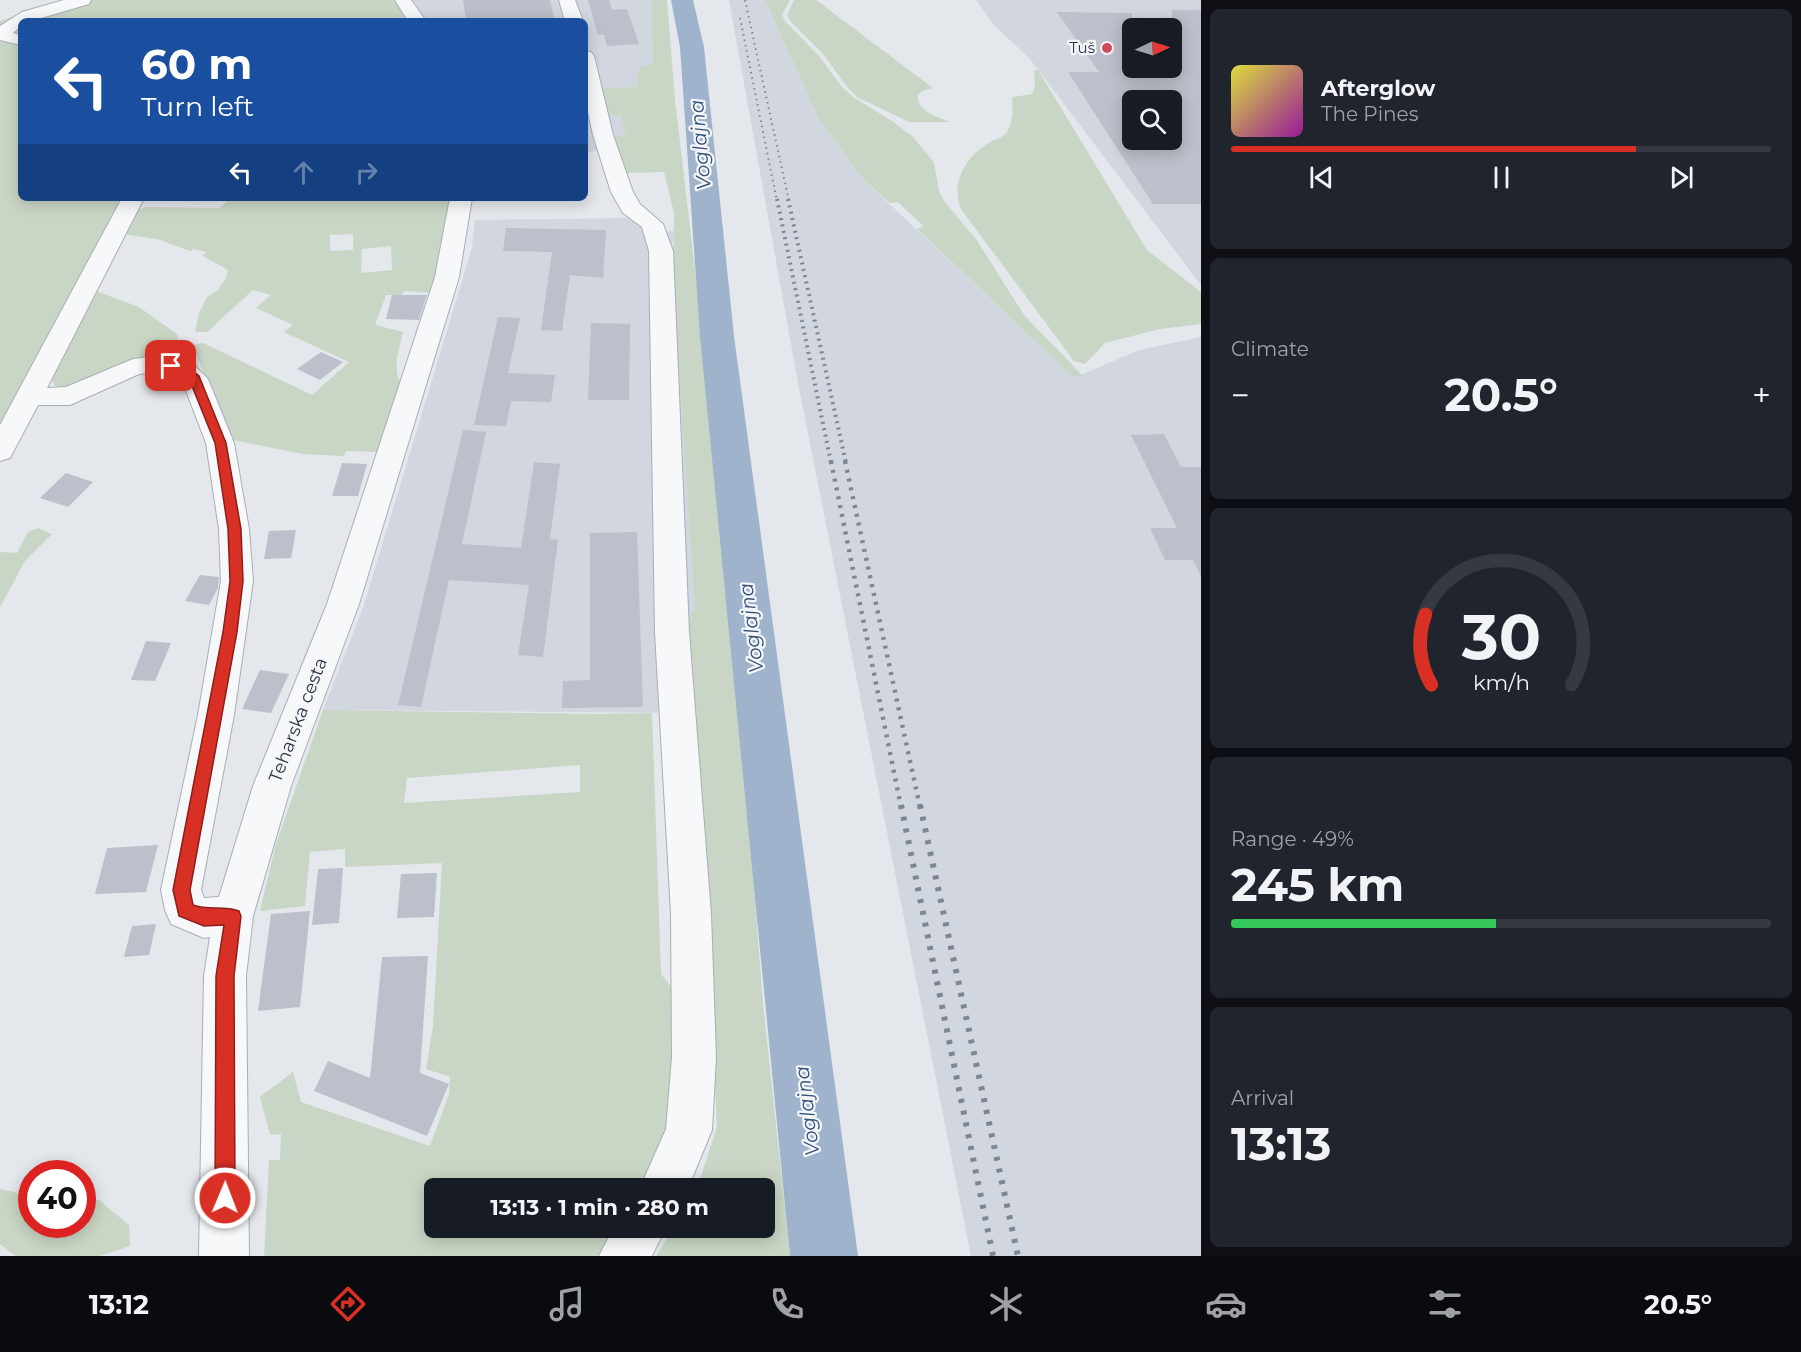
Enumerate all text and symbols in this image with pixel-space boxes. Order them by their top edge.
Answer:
north arrow [1122,18,1182,78]
map controls [1122,18,1182,150]
text: 60 m [141,38,252,90]
place label: Tuš [1069,38,1095,57]
marker: Tuš [1100,41,1114,55]
icon: left [42,42,120,120]
text: Afterglow [1321,75,1435,102]
text: Turn left [141,90,254,123]
button: search [1122,90,1182,150]
water label: Voglajna [684,99,716,191]
text: The Pines [1321,102,1418,126]
icon: left [224,156,257,189]
icon: ahead [287,156,320,189]
icon: right [350,156,383,189]
icon: previous [1305,161,1338,194]
icon: pause [1485,161,1518,194]
icon: next [1665,161,1698,194]
text: Climate [1231,337,1309,361]
pin [145,340,196,391]
icon: arrive [154,349,187,382]
text: 20.5° [1444,367,1558,422]
text: − [1231,375,1250,415]
text: + [1752,375,1771,415]
water label: Voglajna [734,582,768,674]
text: 30 [1460,599,1541,675]
street label: Teharska cesta [264,654,332,786]
text: km/h [1472,669,1530,695]
text: Range · 49% [1231,827,1354,851]
text: 245 km [1231,857,1404,912]
water label: Voglajna [790,1065,824,1157]
text: Arrival [1231,1086,1294,1110]
text: 13:13 [1231,1116,1331,1171]
speed limit sign: 40 [18,1160,96,1238]
position arrow [193,1166,257,1230]
text: 13:13 · 1 min · 280 m [490,1194,709,1221]
icon: directions [327,1283,369,1325]
icon: music [546,1283,588,1325]
icon: phone [766,1283,808,1325]
icon: climate [985,1283,1027,1325]
icon: car [1205,1283,1247,1325]
icon: filters [1424,1283,1466,1325]
text: 13:12 [89,1288,149,1321]
text: 20.5° [1644,1288,1712,1321]

